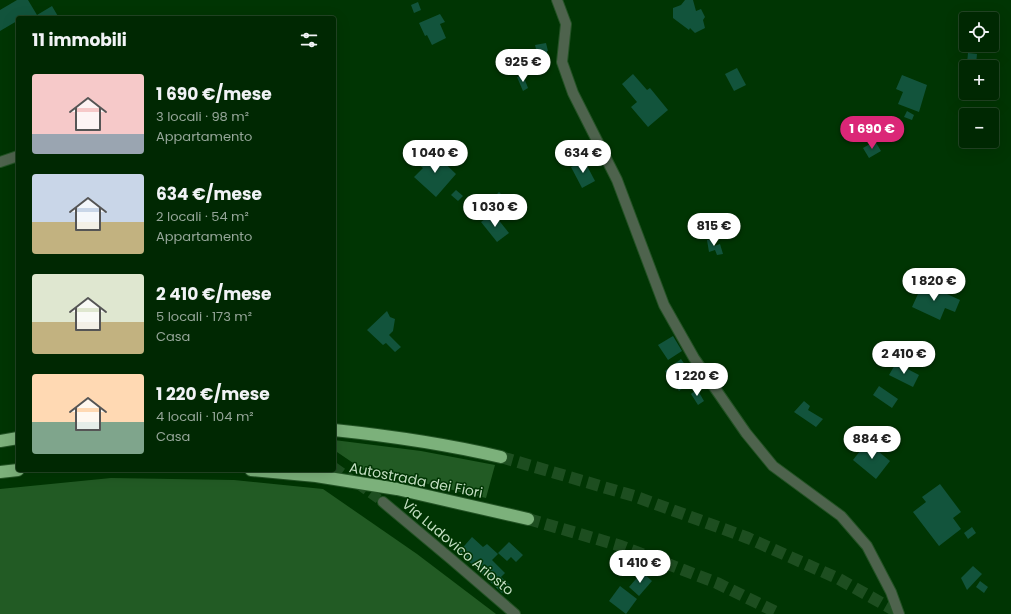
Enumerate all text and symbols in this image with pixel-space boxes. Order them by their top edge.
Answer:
map controls [959,12,999,148]
button: locate [959,12,999,52]
text: 11 immobili [32,28,127,52]
icon: filters [298,29,320,51]
pin: 925 € [495,49,551,83]
text: 925 € [505,52,541,71]
button: + [959,60,999,100]
text: 1 690 €/mese [156,82,272,106]
icon: home [64,90,112,138]
text: 3 locali · 98 m² [156,107,249,126]
button: − [959,108,999,148]
pin: 1 690 € [835,116,909,150]
text: 1 690 € [849,119,895,138]
text: Appartamento [156,127,252,146]
pin: 1 040 € [398,140,472,174]
pin: 634 € [555,140,611,174]
text: 1 040 € [412,143,458,162]
text: 634 € [564,143,602,162]
text: 634 €/mese [156,182,262,206]
icon: home [64,190,112,238]
pin: 1 030 € [458,194,532,228]
text: 1 030 € [472,197,518,216]
text: 2 locali · 54 m² [156,207,249,226]
pin: 815 € [686,213,742,247]
text: 815 € [697,216,731,235]
text: Appartamento [156,227,252,246]
pin: 1 820 € [897,268,971,302]
text: 1 820 € [911,271,957,290]
text: 2 410 €/mese [156,282,272,306]
icon: home [64,290,112,338]
text: 5 locali · 173 m² [156,307,252,326]
text: Casa [156,327,190,346]
pin: 2 410 € [867,341,941,375]
text: 2 410 € [881,344,927,363]
pin: 1 220 € [660,363,734,397]
text: 1 220 € [675,366,719,385]
text: 1 220 €/mese [156,382,270,406]
icon: home [64,390,112,438]
text: 4 locali · 104 m² [156,407,254,426]
pin: 884 € [844,426,900,460]
text: Casa [156,427,190,446]
text: 884 € [853,429,891,448]
street label: Autostrada dei Fiori [348,457,484,503]
street label: Via Ludovico Ariosto [398,494,518,600]
pin: 1 410 € [603,550,677,584]
text: 1 410 € [619,553,661,572]

